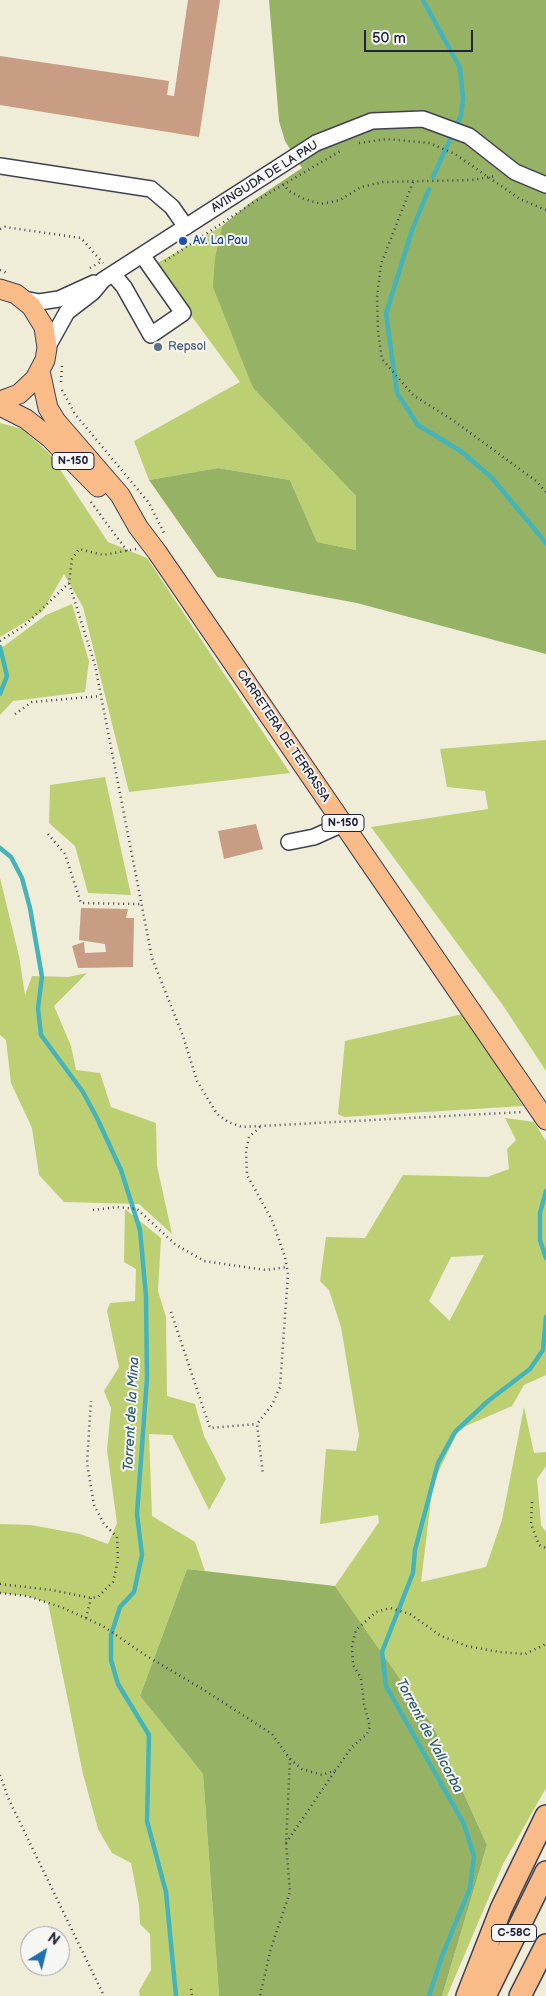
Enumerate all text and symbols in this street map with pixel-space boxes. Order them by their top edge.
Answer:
scale bar [366,20,475,52]
text: 50 m [372,29,406,48]
street label: AVINGUDA DE LA PAU [209,138,321,216]
place label: Av. La Pau [193,234,248,248]
marker: Av. La Pau [177,235,189,247]
place label: Repsol [168,340,206,354]
marker: Repsol [152,341,164,353]
road number: N-150 [52,452,94,470]
street label: CARRETERA DE TERRASSA [233,667,333,805]
road number: N-150 [322,814,364,831]
water label: Torrent de la Mina [121,1356,143,1472]
water label: Torrent de Vallcorba [392,1676,466,1796]
road number: C-58C [492,1925,536,1942]
north arrow [20,1926,70,1976]
text: N [44,1929,63,1949]

